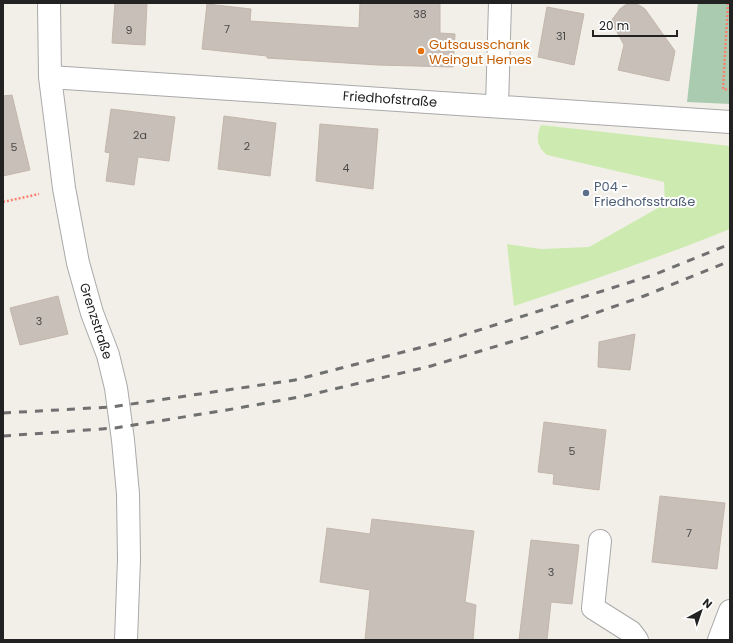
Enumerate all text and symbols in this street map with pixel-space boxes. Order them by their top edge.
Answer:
house number: 38 [413,6,427,22]
scale bar [593,12,677,38]
text: 20 m [599,17,629,34]
house number: 7 [224,21,230,37]
house number: 9 [126,22,133,38]
house number: 31 [556,28,566,44]
place label: Gutsausschank Weingut Hemes [429,35,532,69]
marker: Gutsausschank Weingut Hemes [416,46,426,56]
street label: Friedhofstraße [342,86,438,112]
house number: 2a [133,127,147,143]
house number: 2 [244,138,250,154]
house number: 5 [11,139,18,155]
house number: 4 [343,160,350,176]
place label: P04 - Friedhofsstraße [594,177,695,211]
marker: P04 - Friedhofsstraße [581,188,591,198]
street label: Grenzstraße [75,280,117,362]
house number: 3 [36,313,42,329]
house number: 5 [569,443,576,459]
house number: 7 [686,525,692,541]
house number: 3 [548,564,554,580]
north arrow [681,591,721,631]
text: N [699,595,716,612]

